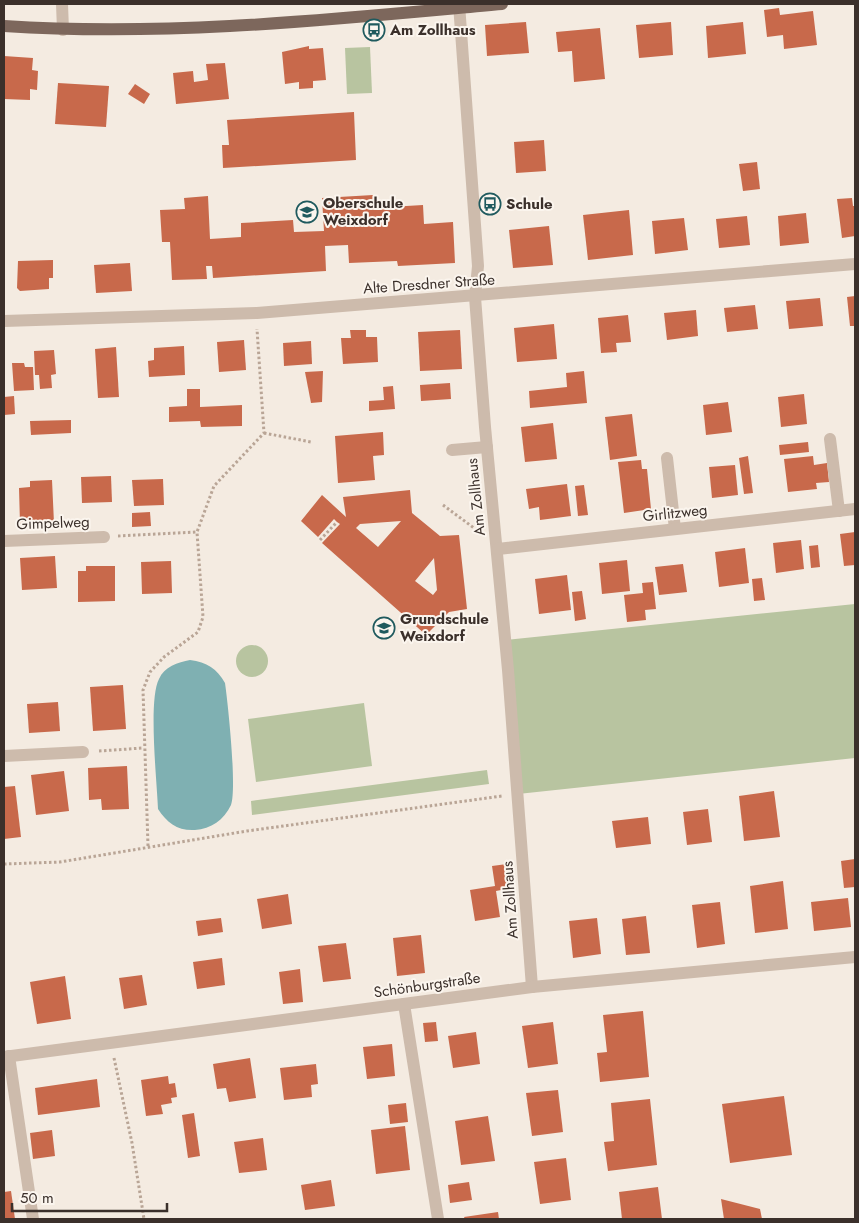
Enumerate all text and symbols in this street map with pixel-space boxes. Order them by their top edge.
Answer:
bus stop icon: Am Zollhaus [362,18,386,42]
place label: Am Zollhaus [389,19,476,41]
place label: Oberschule Weixdorf [323,192,404,231]
bus stop icon: Schule [478,192,502,216]
place label: Schule [506,193,553,215]
school or university icon: Oberschule Weixdorf [295,200,319,224]
street label: Alte Dresdner Straße [362,268,496,300]
street label: Am Zollhaus [461,457,491,537]
street label: Girlitzweg [642,499,708,527]
street label: Gimpelweg [16,511,90,535]
place label: Grundschule Weixdorf [400,608,489,647]
school or university icon: Grundschule Weixdorf [372,616,396,640]
street label: Am Zollhaus [496,860,524,940]
street label: Schönburgstraße [372,967,482,1003]
scale bar [12,1180,168,1212]
text: 50 m [20,1187,54,1209]

